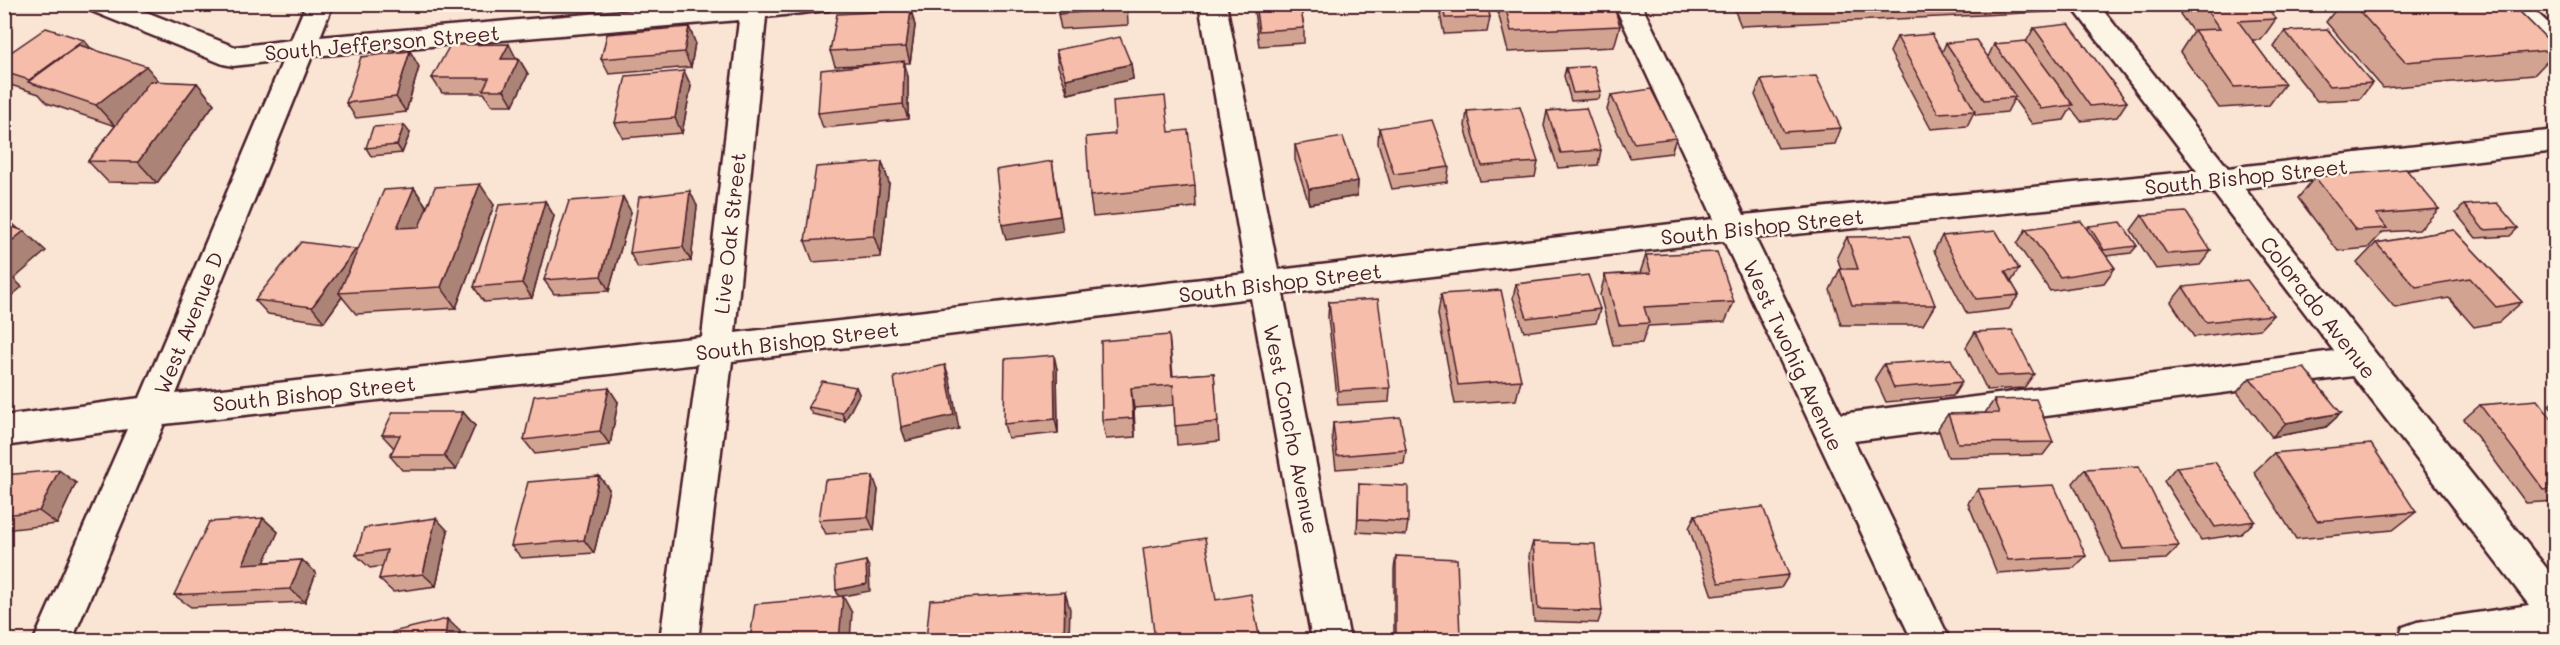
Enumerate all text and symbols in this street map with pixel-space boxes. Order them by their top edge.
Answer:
street label: South Jefferson Street [263,18,501,66]
street label: Live Oak Street [707,151,751,315]
street label: South Bishop Street [2143,152,2349,200]
street label: South Bishop Street [1659,202,1865,250]
street label: Colorado Avenue [2255,230,2383,384]
street label: West Avenue D [147,248,229,398]
street label: West Twohig Avenue [1738,255,1850,455]
street label: South Bishop Street [1177,256,1383,308]
street label: South Bishop Street [694,314,900,366]
street label: West Concho Avenue [1258,322,1326,536]
street label: South Bishop Street [211,369,417,417]

